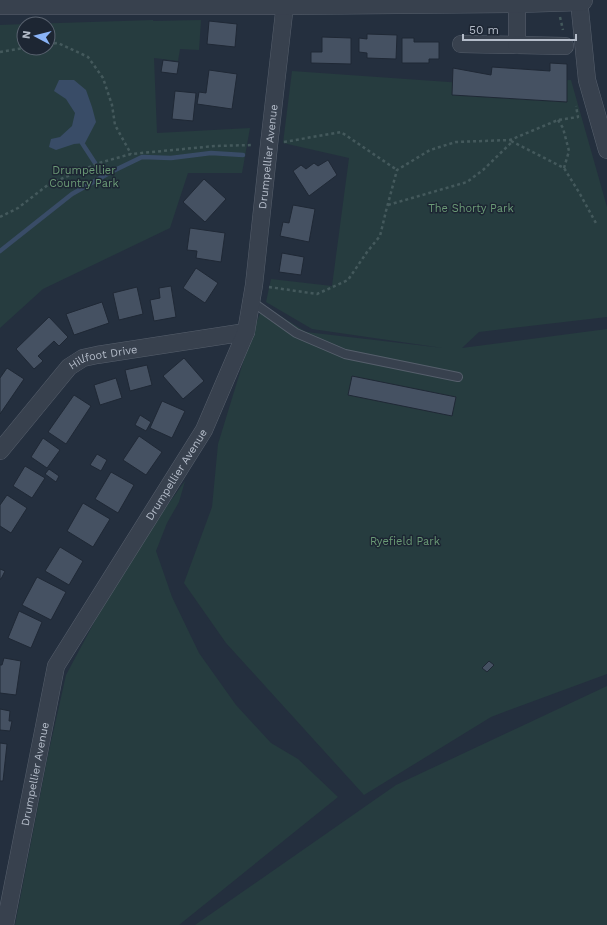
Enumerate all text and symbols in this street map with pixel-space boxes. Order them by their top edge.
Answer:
north arrow [16,16,56,56]
scale bar [463,16,576,42]
text: 50 m [469,23,499,37]
text: N [20,30,34,40]
street label: Drumpellier Avenue [256,103,281,210]
park label: Drumpellier Country Park [49,164,119,190]
park label: The Shorty Park [428,202,514,215]
street label: Hillfoot Drive [66,343,138,372]
street label: Drumpellier Avenue [143,427,210,523]
park label: Ryefield Park [370,535,440,548]
street label: Drumpellier Avenue [19,721,52,827]

